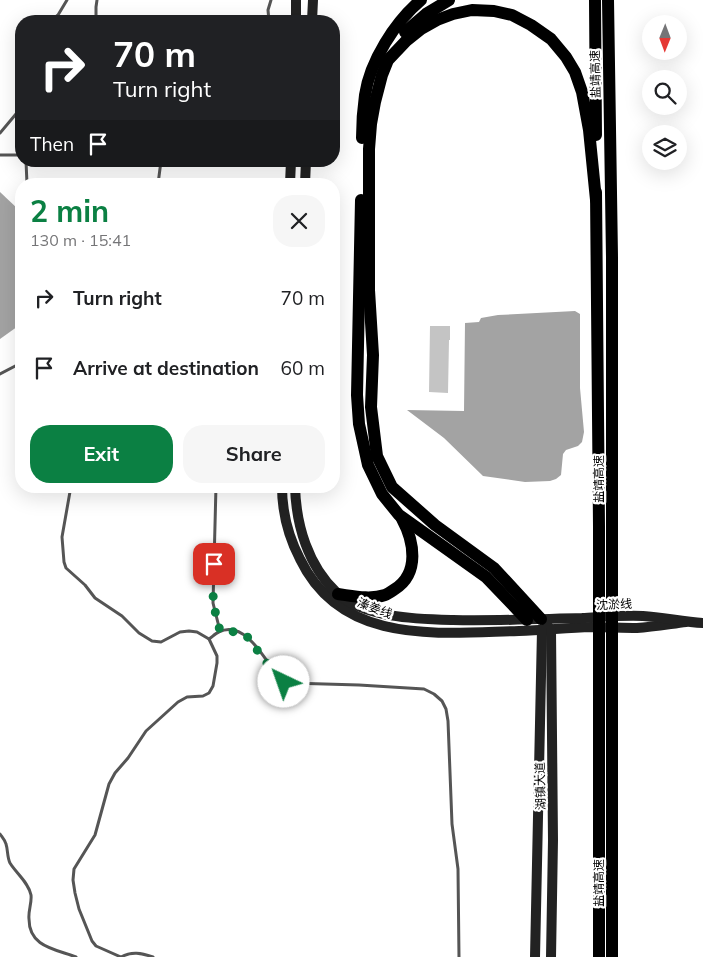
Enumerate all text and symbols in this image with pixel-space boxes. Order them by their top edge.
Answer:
north arrow [642,15,688,60]
map controls [642,15,687,170]
text: 70 m [113,32,196,76]
icon: right [30,35,95,100]
street label: 盐靖高速 [587,50,603,98]
button: search [642,70,687,115]
text: Turn right [113,75,211,103]
button: layers [642,125,687,170]
icon: arrive [84,130,112,158]
text: Then [30,132,74,156]
text: 2 min [30,192,109,230]
button: close [273,195,325,247]
text: 130 m · 15:41 [30,230,131,250]
icon: right [30,284,58,312]
text: Turn right [73,286,162,310]
text: 70 m [281,286,325,310]
icon: arrive [30,354,58,382]
text: Arrive at destination [73,356,259,380]
text: 60 m [281,356,325,380]
button: Exit [30,425,173,483]
button: Share [183,425,325,483]
street label: 盐靖高速 [591,455,606,503]
pin [193,543,235,585]
icon: arrive [200,550,228,578]
street label: 溱姜线 [356,595,394,621]
street label: 沈淤线 [596,596,632,612]
position arrow [257,655,309,707]
street label: 湖镇大道 [532,762,548,810]
street label: 盐靖高速 [591,859,606,907]

